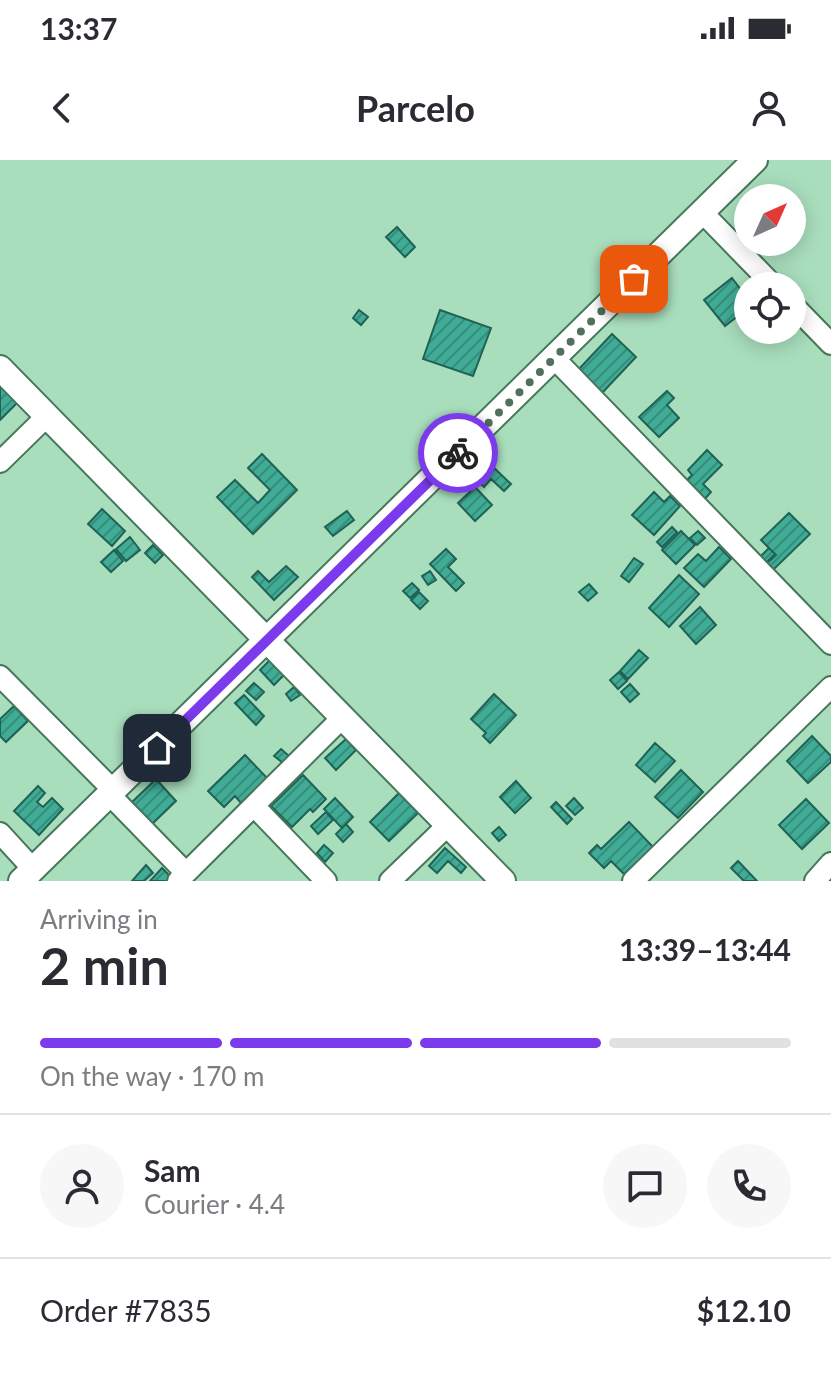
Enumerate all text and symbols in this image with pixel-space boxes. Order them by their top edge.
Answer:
text: 13:37 [40,10,117,46]
icon: back [40,86,84,130]
text: Parcelo [356,86,475,130]
icon: person [747,86,791,130]
north arrow [734,184,806,256]
map controls [734,184,806,344]
pin [600,245,668,313]
icon: bag [612,257,656,301]
button: locate [734,272,806,344]
courier [418,413,498,493]
icon: bike [436,431,480,475]
pin [123,714,191,782]
icon: home [135,726,179,770]
text: Arriving in [40,903,158,935]
text: 13:39–13:44 [619,931,791,967]
text: 2 min [40,934,169,996]
text: On the way · 170 m [40,1060,264,1092]
button: person [40,1144,124,1228]
button: chat [603,1144,687,1228]
button: phone [707,1144,791,1228]
text: Sam [144,1152,201,1188]
text: Courier · 4.4 [144,1188,285,1220]
text: Order #7835 [40,1292,212,1328]
text: $12.10 [697,1292,791,1328]

